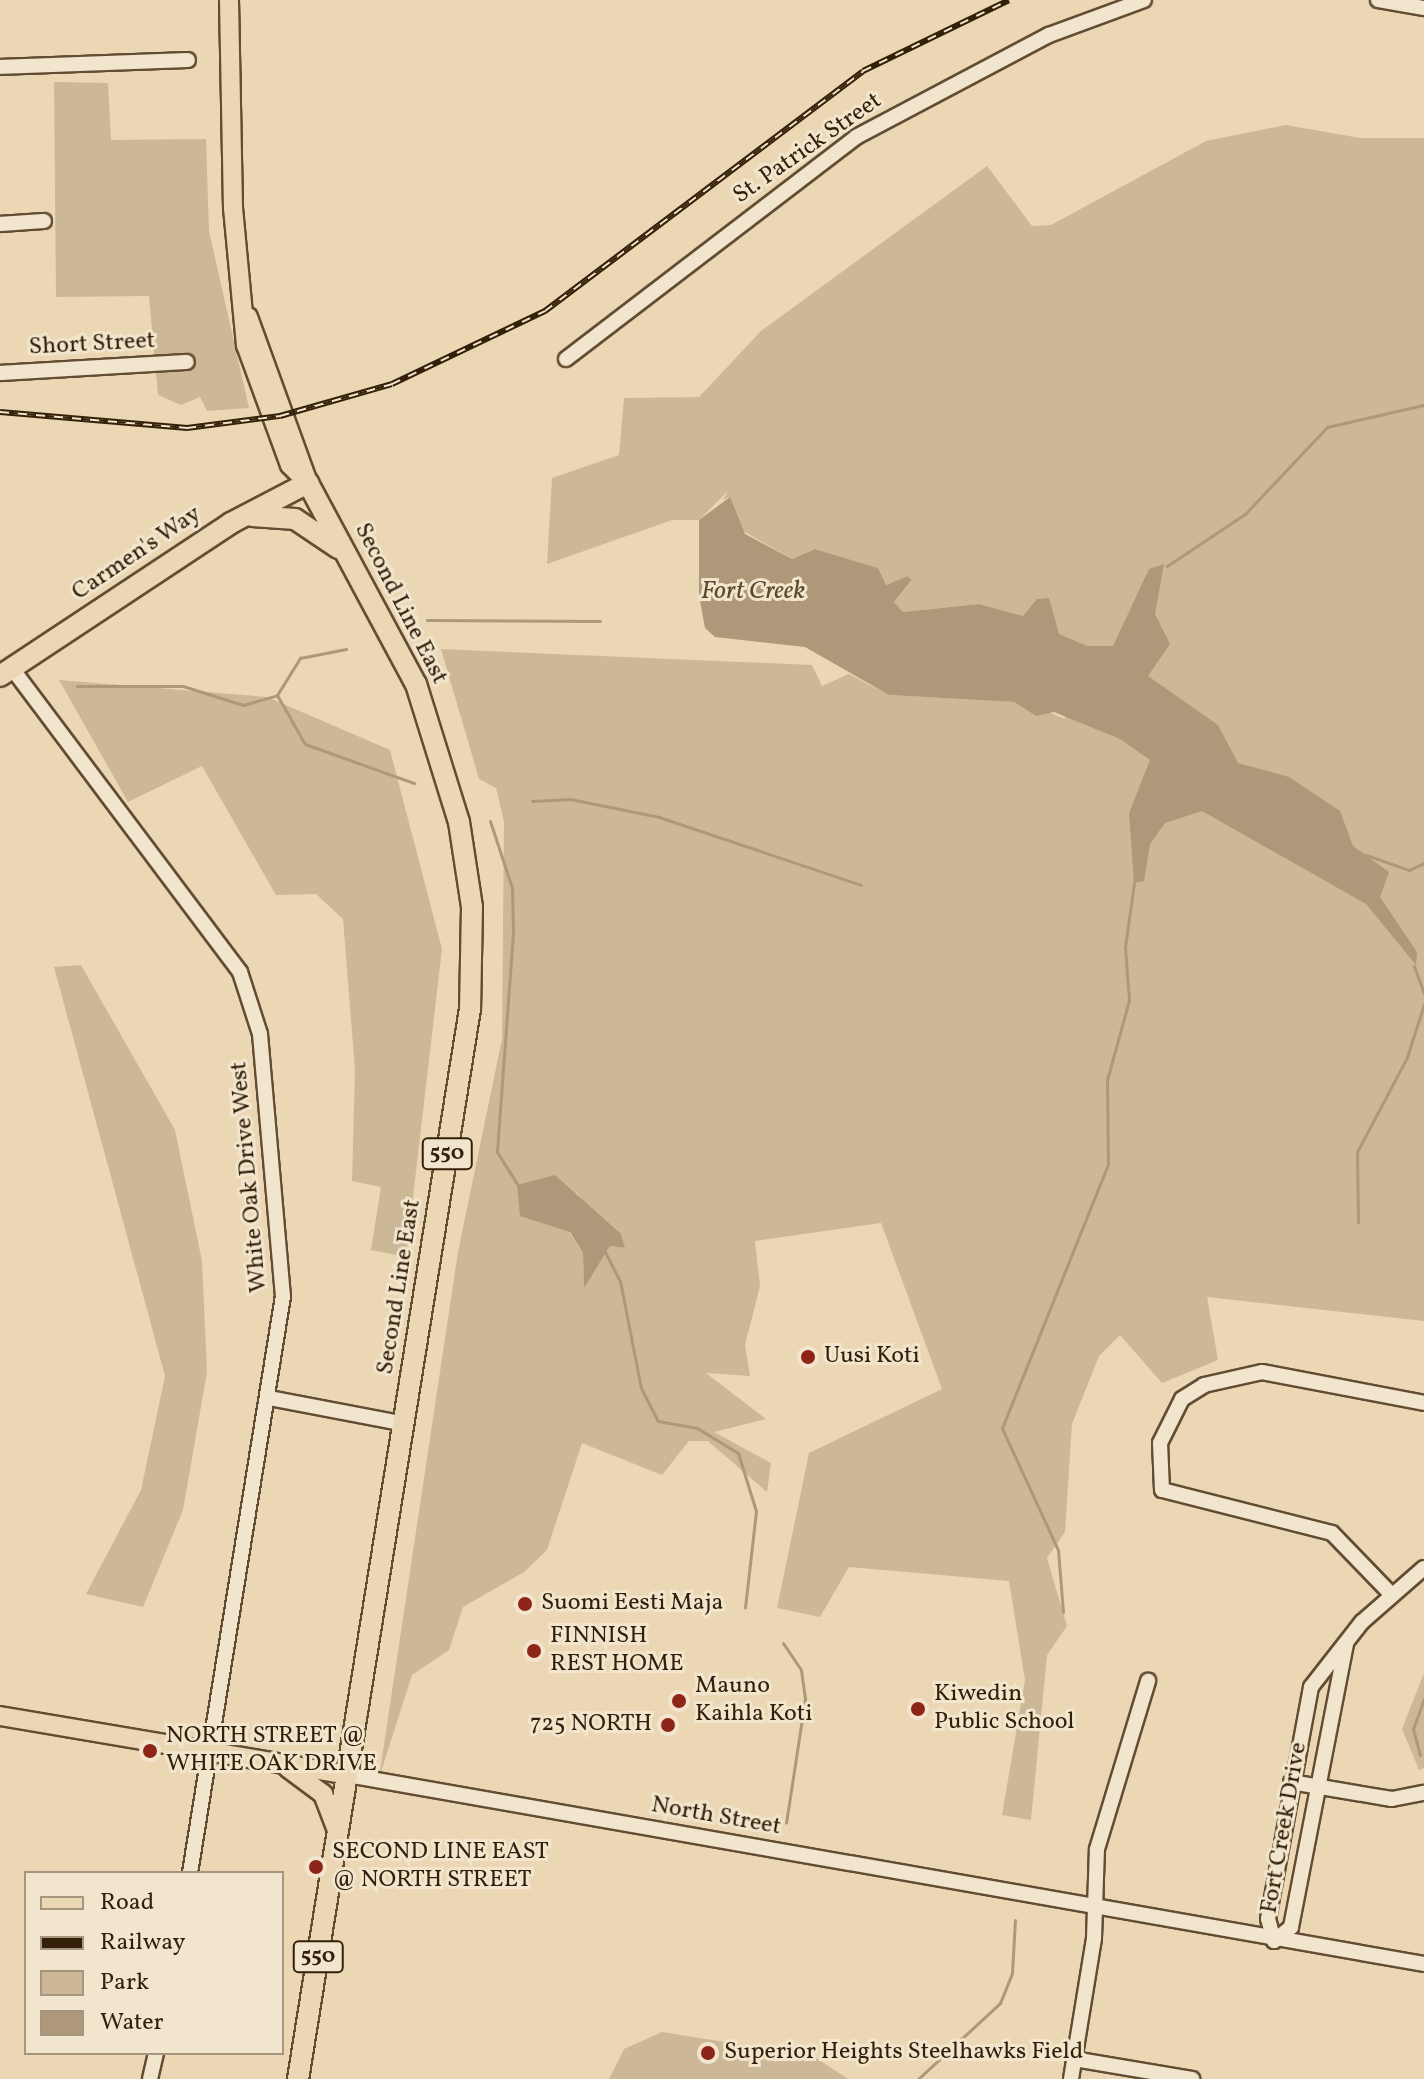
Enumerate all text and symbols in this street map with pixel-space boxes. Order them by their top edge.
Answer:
street label: St. Patrick Street [728,87,888,211]
street label: Short Street [28,327,156,363]
street label: Carmen's Way [67,500,207,608]
street label: Second Line East [347,519,453,689]
water label: Fort Creek [701,576,805,608]
street label: White Oak Drive West [226,1060,274,1294]
road number: 550 [421,1136,473,1172]
street label: Second Line East [372,1197,428,1377]
place label: Uusi Koti [824,1343,920,1371]
marker: Uusi Koti [799,1348,817,1366]
place label: Suomi Eesti Maja [541,1590,723,1618]
marker: Suomi Eesti Maja [516,1595,534,1613]
place label: FINNISH REST HOME [550,1623,684,1679]
marker: FINNISH REST HOME [525,1642,543,1660]
place label: Mauno Kaihla Koti [695,1673,812,1729]
place label: Kiwedin Public School [934,1681,1074,1737]
marker: Mauno Kaihla Koti [670,1692,688,1710]
marker: Kiwedin Public School [909,1700,927,1718]
place label: 725 NORTH [530,1711,652,1739]
marker: 725 NORTH [659,1716,677,1734]
place label: NORTH STREET @ WHITE OAK DRIVE [166,1723,377,1779]
street label: Fort Creek Drive [1256,1740,1314,1916]
marker: NORTH STREET @ WHITE OAK DRIVE [141,1742,159,1760]
street label: North Street [649,1791,783,1843]
place label: SECOND LINE EAST @ NORTH STREET [332,1839,549,1895]
marker: SECOND LINE EAST @ NORTH STREET [307,1858,325,1876]
legend [24,1871,284,2055]
text: Road [100,1886,154,1920]
text: Railway [100,1926,186,1960]
road number: 550 [292,1939,344,1975]
text: Park [100,1966,149,2000]
text: Water [100,2006,164,2040]
place label: Superior Heights Steelhawks Field [724,2039,1083,2067]
marker: Superior Heights Steelhawks Field [699,2044,717,2062]

